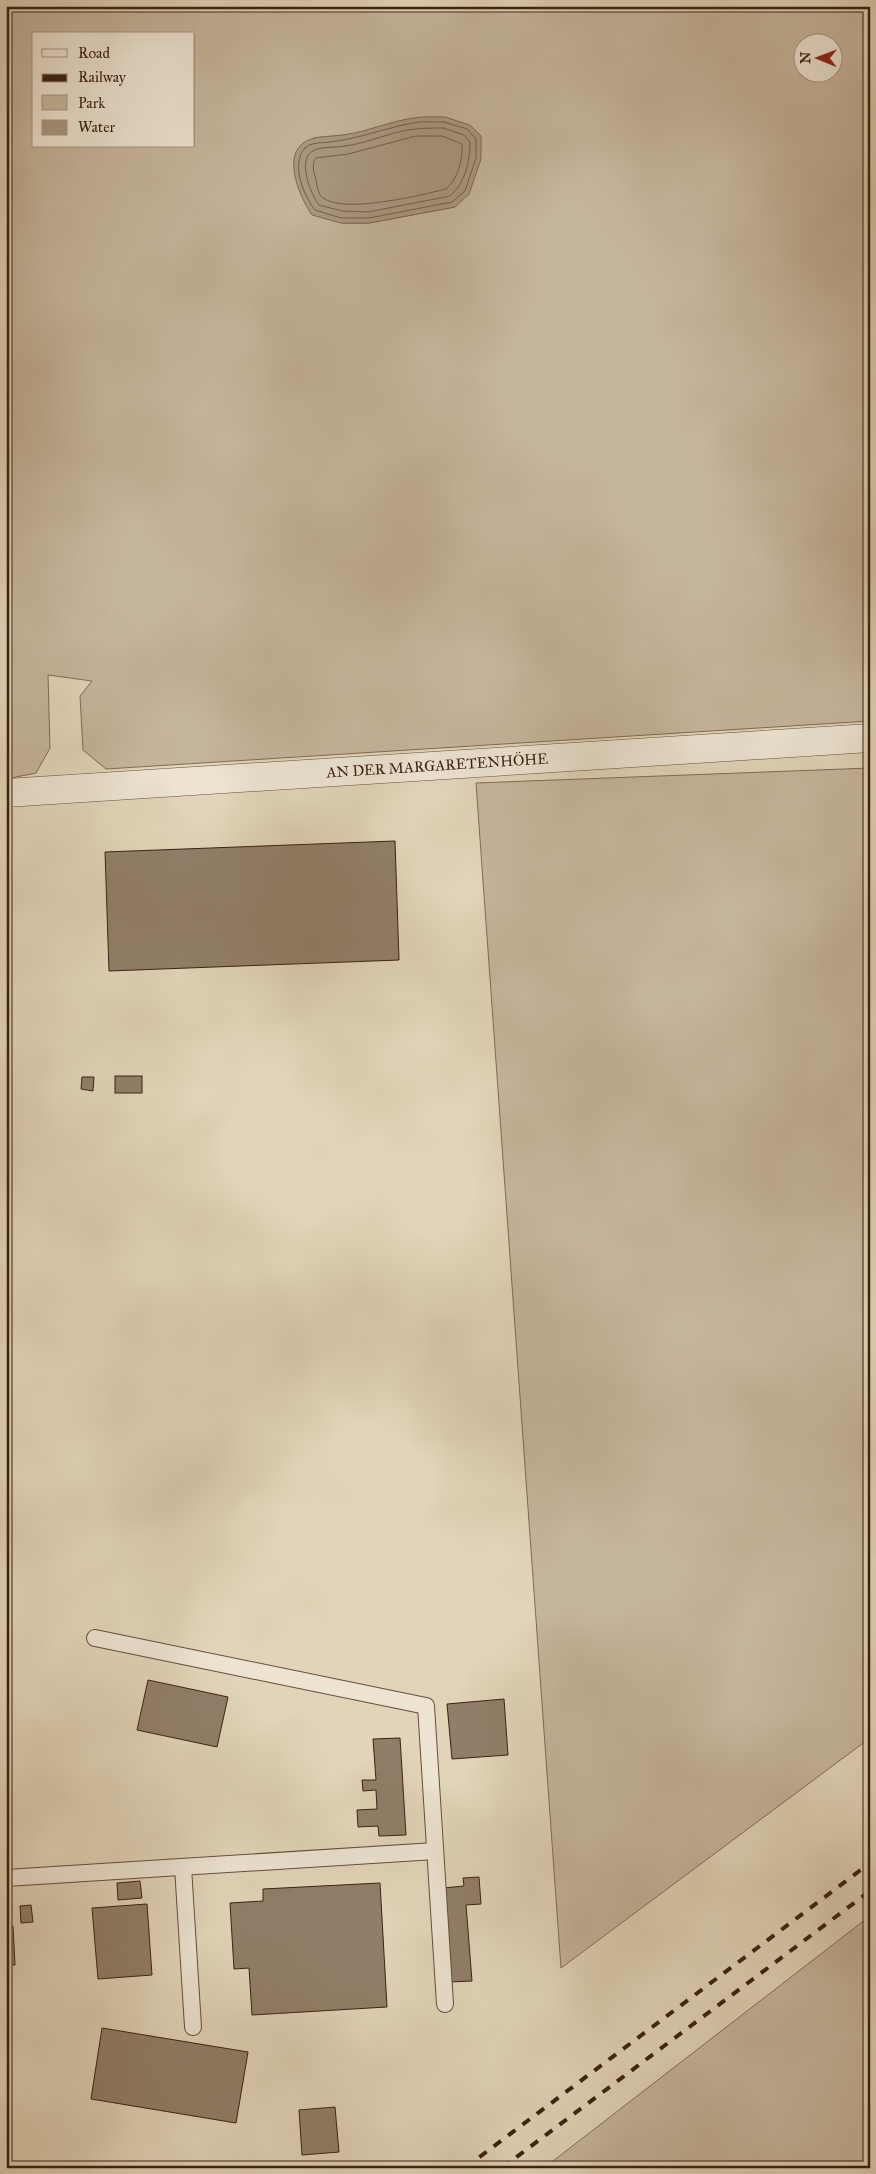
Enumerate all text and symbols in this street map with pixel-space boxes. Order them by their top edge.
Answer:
legend [32,32,195,148]
north arrow [794,32,844,82]
text: Road [78,44,110,62]
text: N [797,52,814,64]
text: Railway [78,68,127,86]
text: Park [78,94,105,112]
text: Water [78,118,115,136]
street label: AN DER MARGARETENHÖHE [325,750,549,782]

